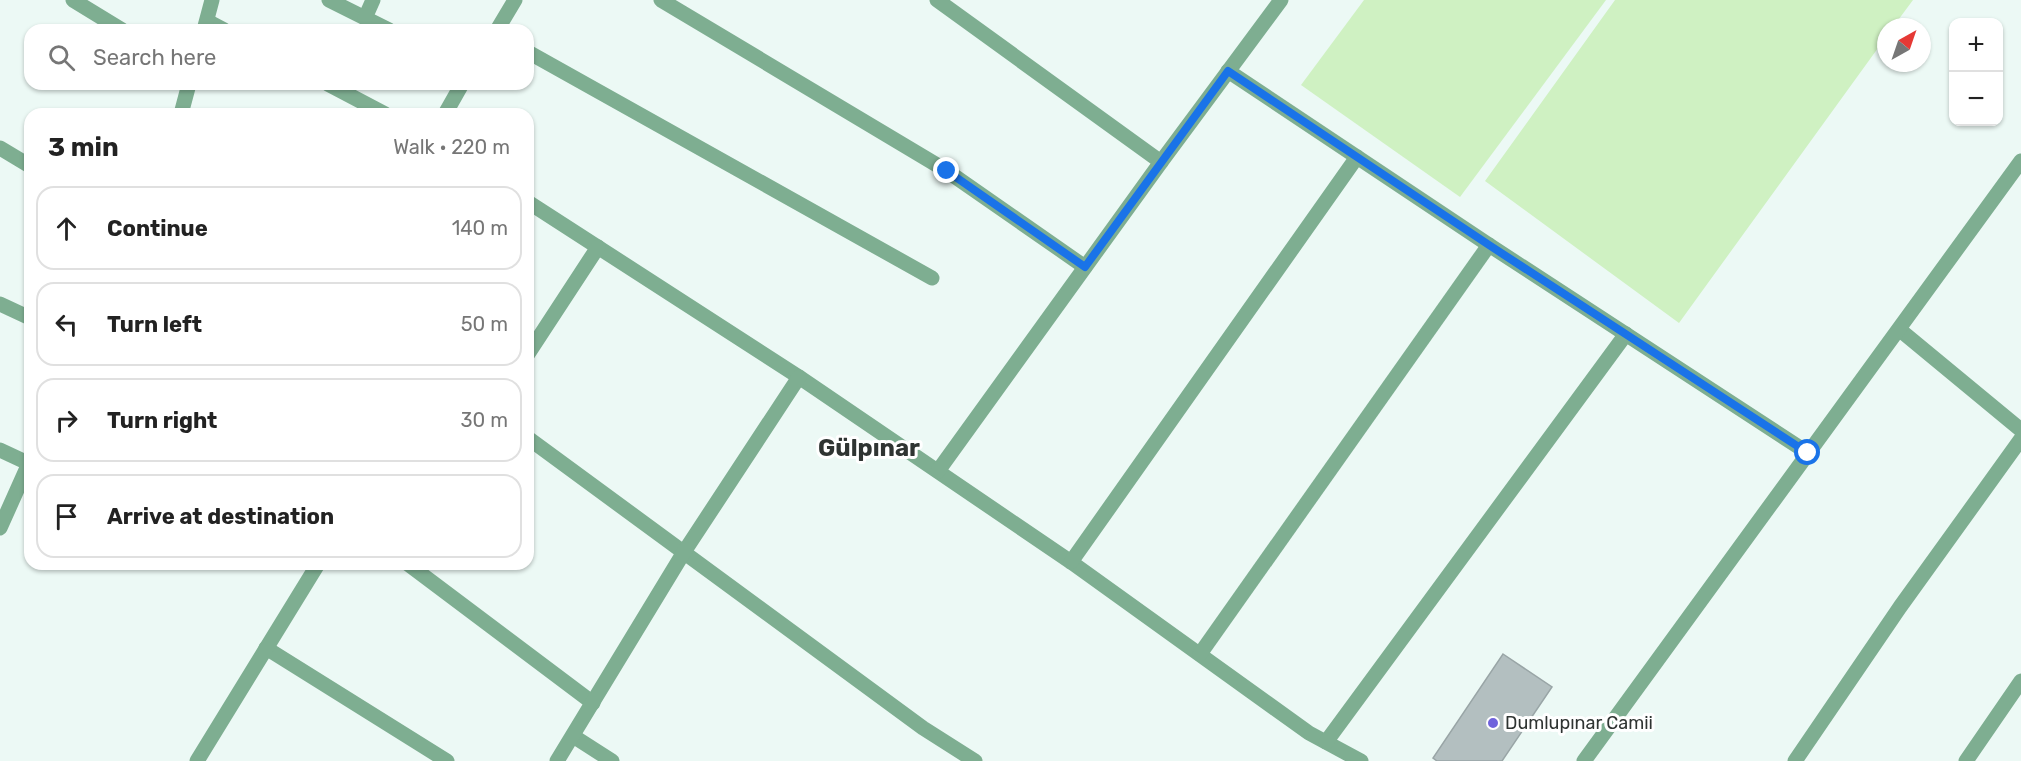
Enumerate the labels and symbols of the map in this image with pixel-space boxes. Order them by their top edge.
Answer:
north arrow [1877,18,1931,72]
route end [933,157,959,183]
district label: Gülpınar [818,434,920,462]
route start [1794,439,1820,465]
place label: Dumlupınar Camii [1505,712,1653,734]
marker: Dumlupınar Camii [1486,716,1500,730]

